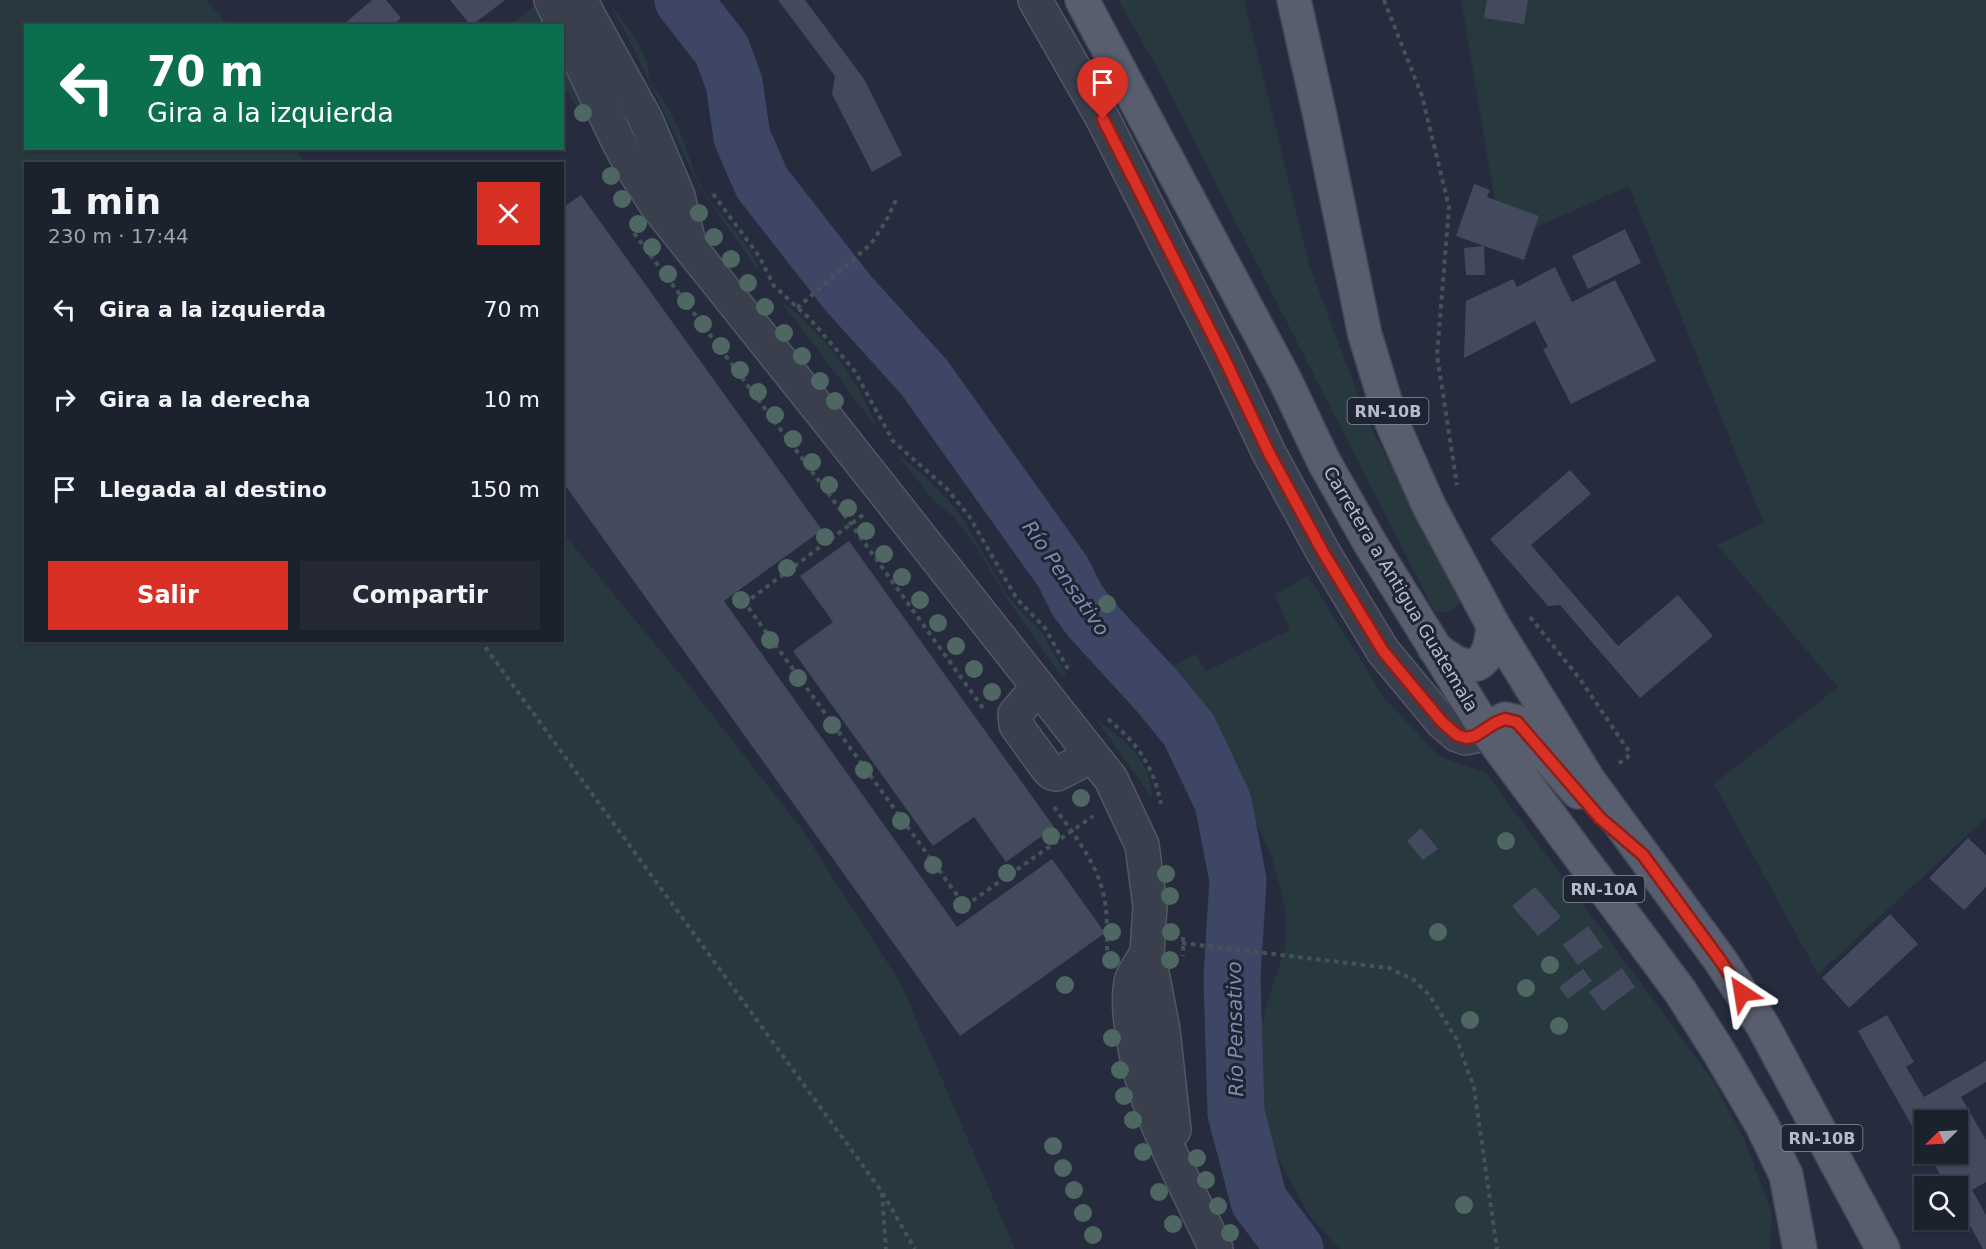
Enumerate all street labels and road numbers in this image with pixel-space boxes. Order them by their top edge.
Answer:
road number: RN-10B [1348,398,1428,424]
street label: Carretera a Antigua Guatemala [1319,463,1483,715]
road number: RN-10A [1564,876,1644,902]
road number: RN-10B [1782,1125,1862,1151]

